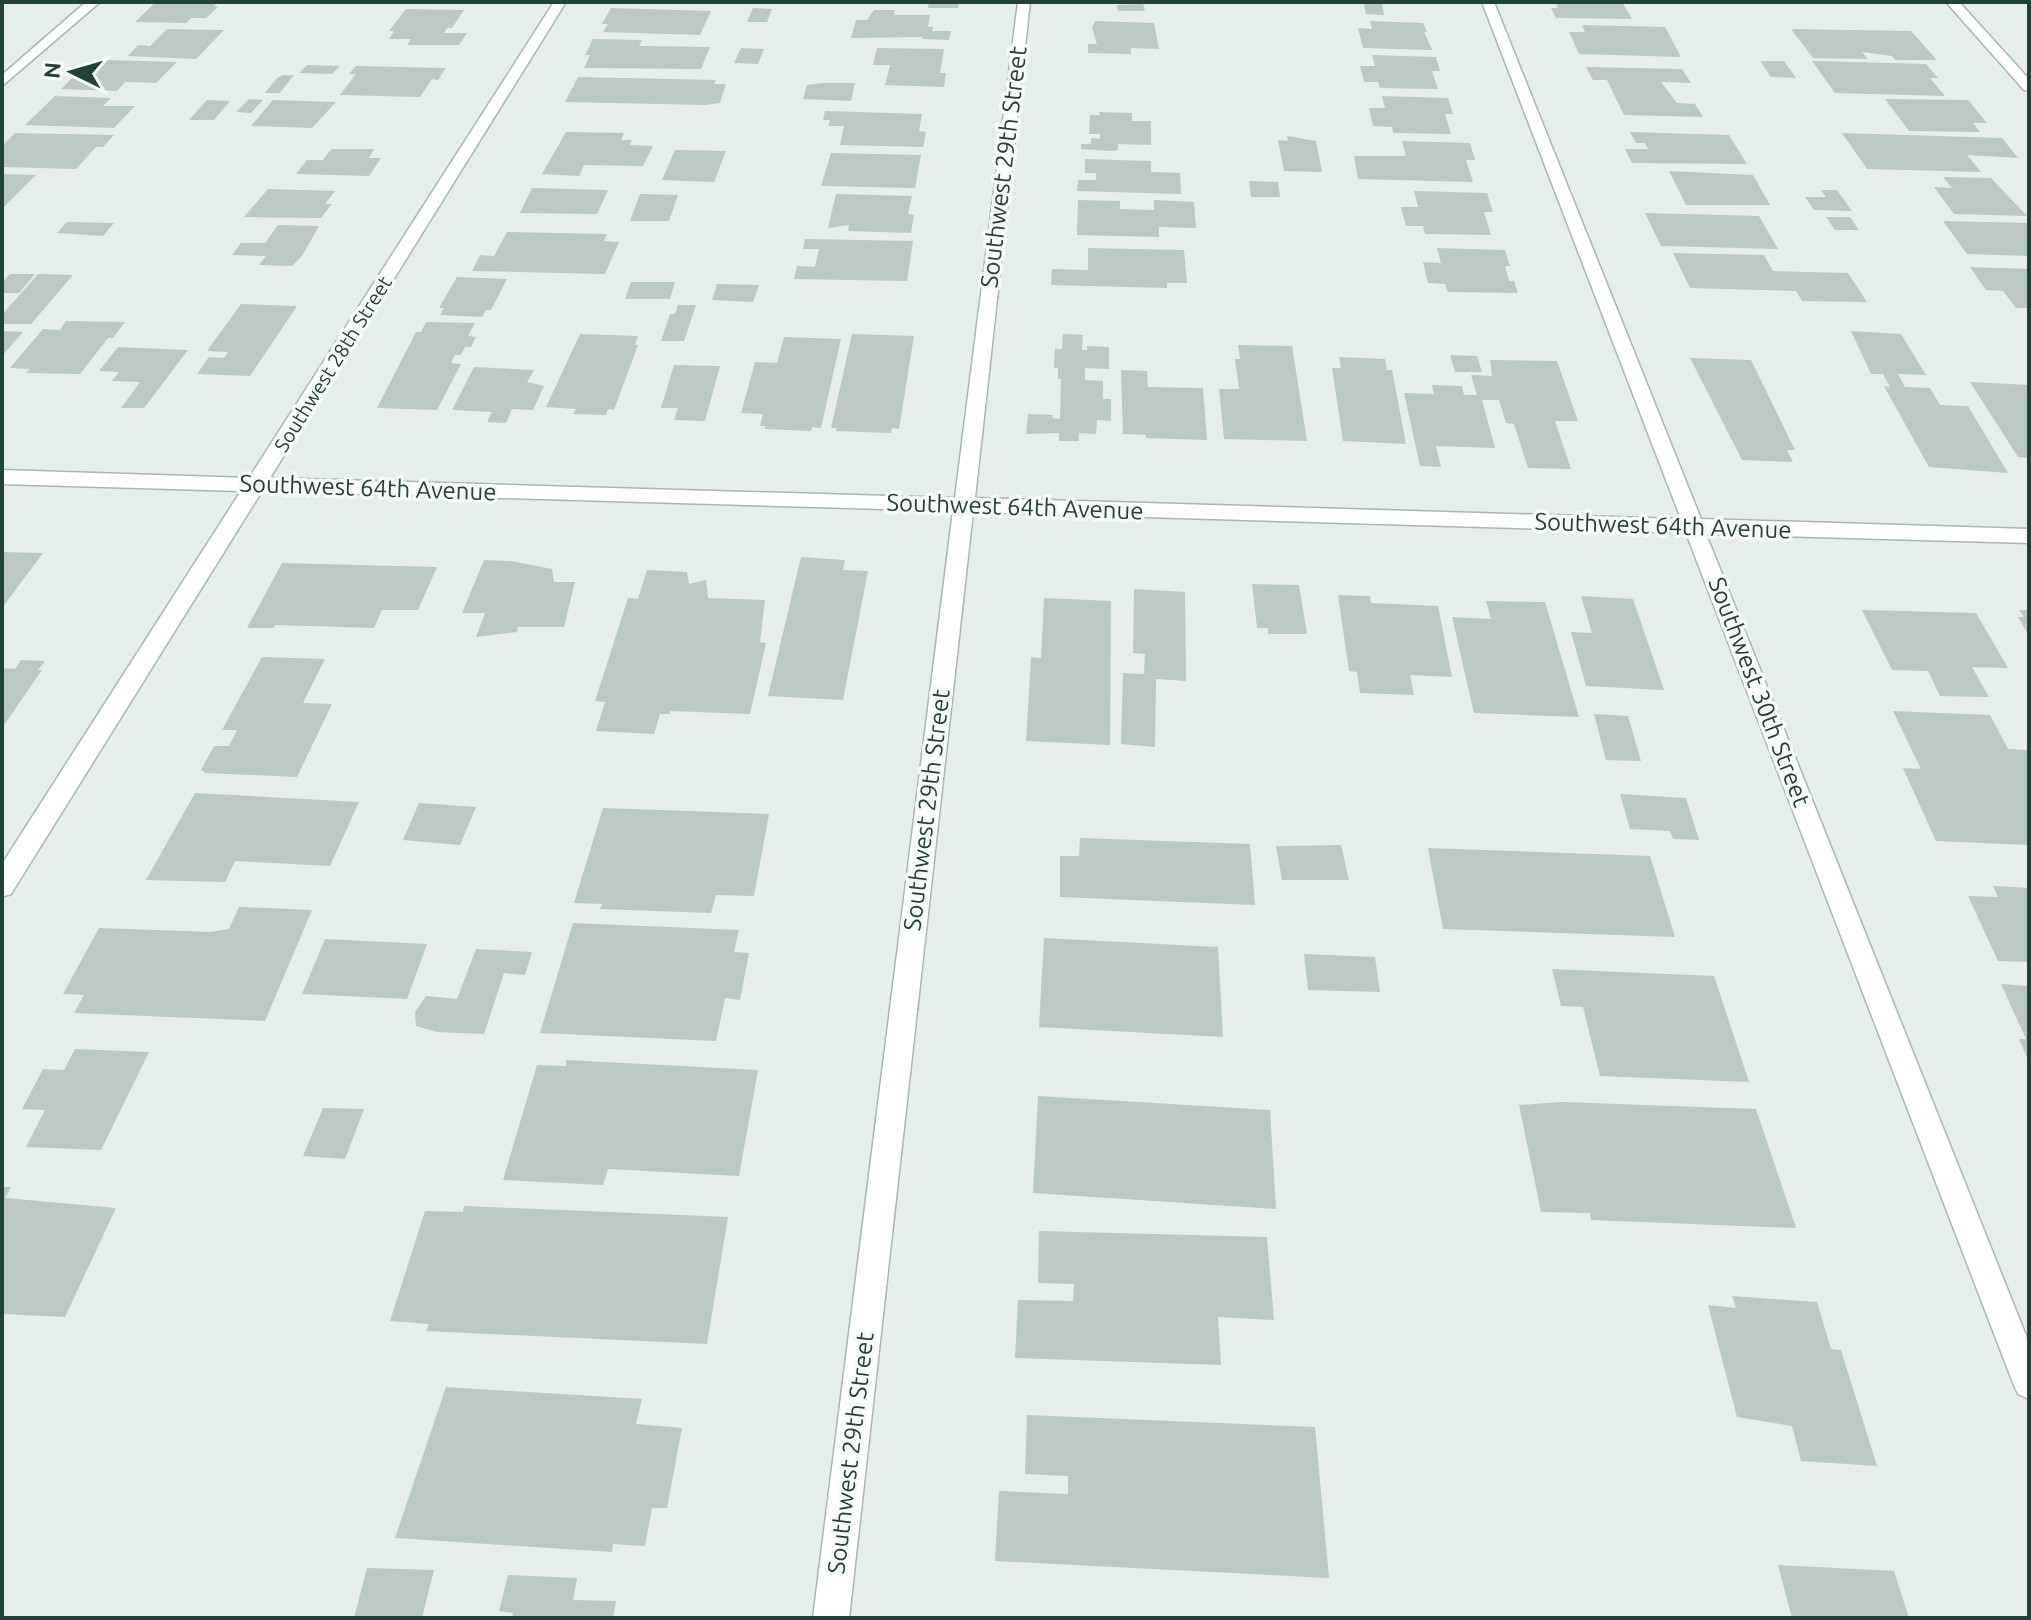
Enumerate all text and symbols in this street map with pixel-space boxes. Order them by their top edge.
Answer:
north arrow [32,32,112,112]
street label: Southwest 29th Street [975,44,1032,289]
text: N [38,61,65,79]
street label: Southwest 28th Street [269,272,396,456]
street label: Southwest 64th Avenue [239,470,497,505]
street label: Southwest 64th Avenue [886,489,1144,524]
street label: Southwest 64th Avenue [1534,508,1792,543]
street label: Southwest 30th Street [1703,573,1816,811]
street label: Southwest 29th Street [898,687,955,932]
street label: Southwest 29th Street [822,1330,879,1575]

